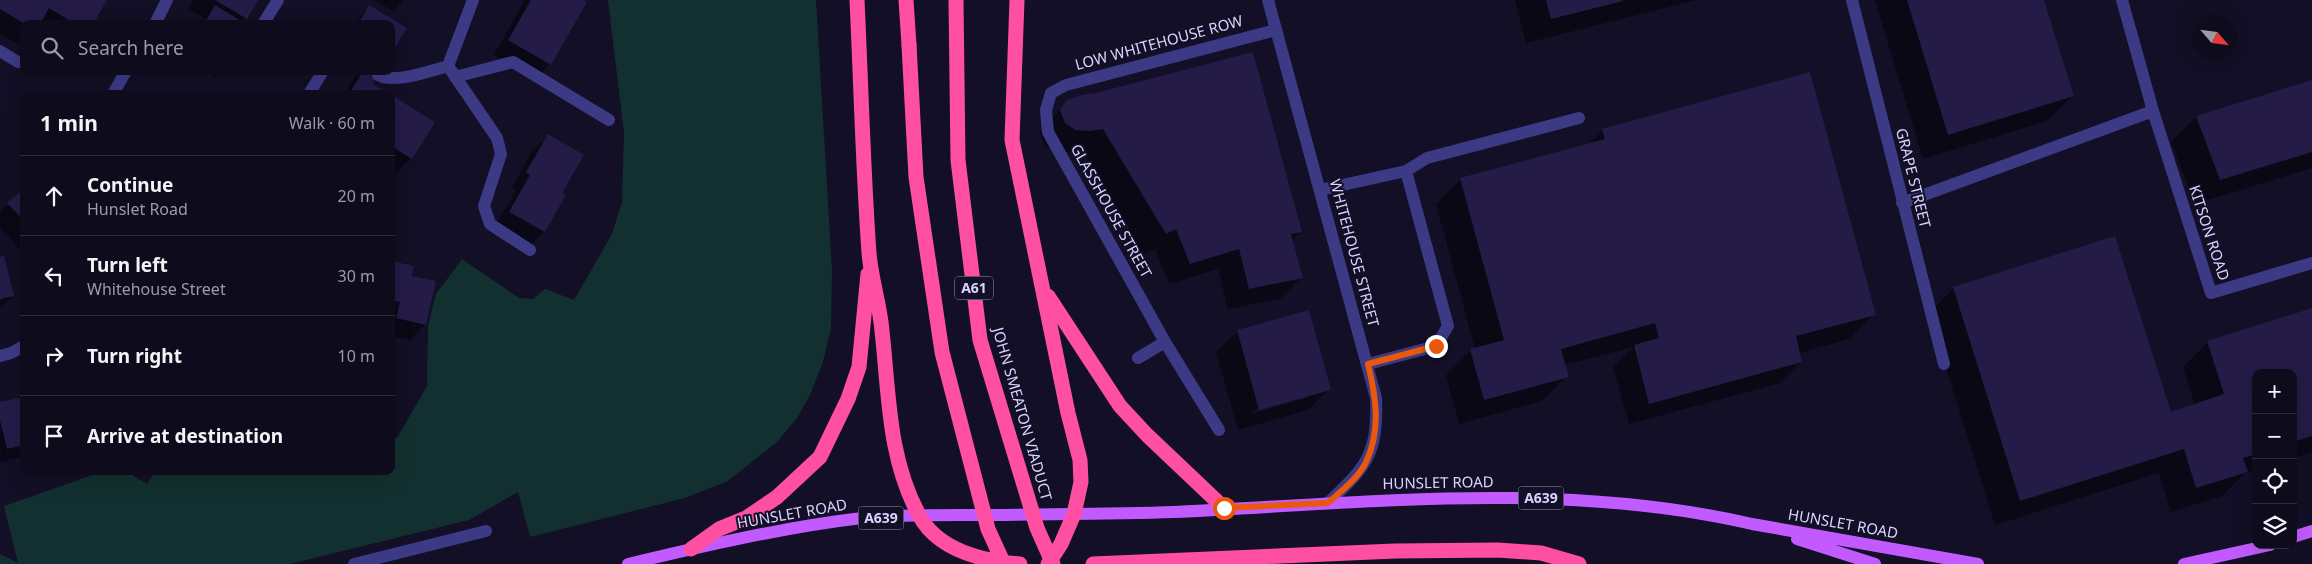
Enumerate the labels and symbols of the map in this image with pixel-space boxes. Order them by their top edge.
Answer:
street label: LOW WHITEHOUSE ROW [1073,10,1245,74]
north arrow [2192,15,2237,60]
street label: GRAPE STREET [1892,126,1936,230]
street label: GLASSHOUSE STREET [1067,140,1157,282]
street label: WHITEHOUSE STREET [1326,177,1384,329]
street label: KITSON ROAD [2185,182,2235,283]
road number: A61 [955,276,993,300]
street label: JOHN SMEATON VIADUCT [988,323,1057,503]
route end [1425,335,1448,358]
street label: HUNSLET ROAD [1382,471,1494,493]
road number: A639 [1518,486,1564,509]
street label: HUNSLET ROAD [735,493,848,533]
route start [1213,497,1236,520]
street label: HUNSLET ROAD [1787,503,1900,543]
road number: A639 [858,506,904,530]

